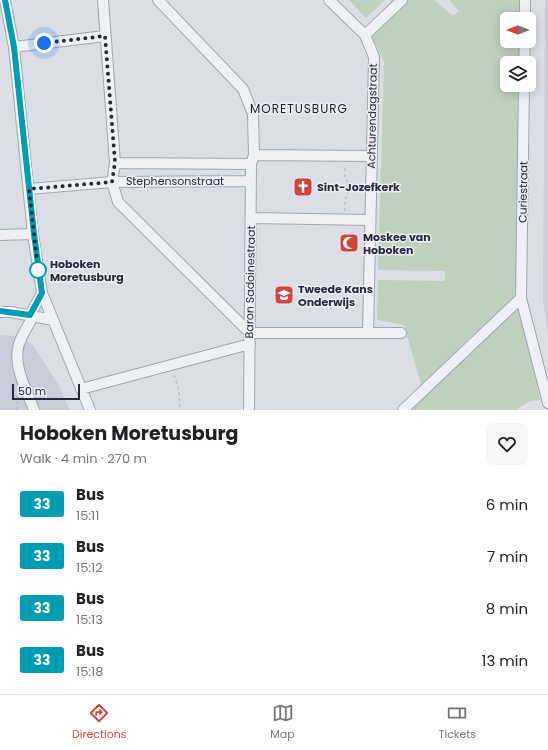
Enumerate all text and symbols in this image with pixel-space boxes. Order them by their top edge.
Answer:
north arrow [500,12,536,48]
map controls [500,12,536,92]
your location [34,33,54,53]
button: layers [500,56,536,92]
street label: Achturendagstraat [363,63,381,169]
district label: MORETUSBURG [250,100,348,117]
street label: Curiestraat [514,161,532,223]
street label: Stephensonstraat [126,173,224,189]
church icon: Sint-Jozefkerk [292,176,314,198]
place label: Sint-Jozefkerk [317,179,400,195]
street label: Baron Sadoinestraat [241,225,259,339]
place label: Moskee van Hoboken [363,229,431,258]
mosque icon: Moskee van Hoboken [338,232,360,254]
place label: Hoboken Moretusburg [50,256,124,285]
marker: Hoboken Moretusburg [29,261,47,279]
place label: Tweede Kans Onderwijs [298,281,373,310]
school or university icon: Tweede Kans Onderwijs [273,284,295,306]
scale bar [12,382,80,401]
text: 50 m [18,383,46,399]
text: Hoboken Moretusburg [20,420,239,447]
button: heart [486,423,528,465]
text: Walk · 4 min · 270 m [20,449,147,468]
text: Bus [76,484,104,505]
text: 33 [34,494,50,514]
text: 6 min [486,494,528,515]
text: 15:11 [76,506,99,525]
text: Bus [76,536,104,557]
text: 33 [34,546,50,566]
text: 7 min [487,546,528,567]
text: 15:12 [76,558,103,577]
text: Bus [76,588,104,609]
text: 33 [34,598,50,618]
text: 8 min [486,598,528,619]
text: 15:13 [76,610,103,629]
text: Bus [76,640,104,661]
text: 33 [34,650,50,670]
text: 13 min [482,650,528,671]
text: 15:18 [76,662,103,681]
tab: Directions [72,702,127,743]
tab: Map [270,702,295,743]
tab: Tickets [439,702,476,743]

